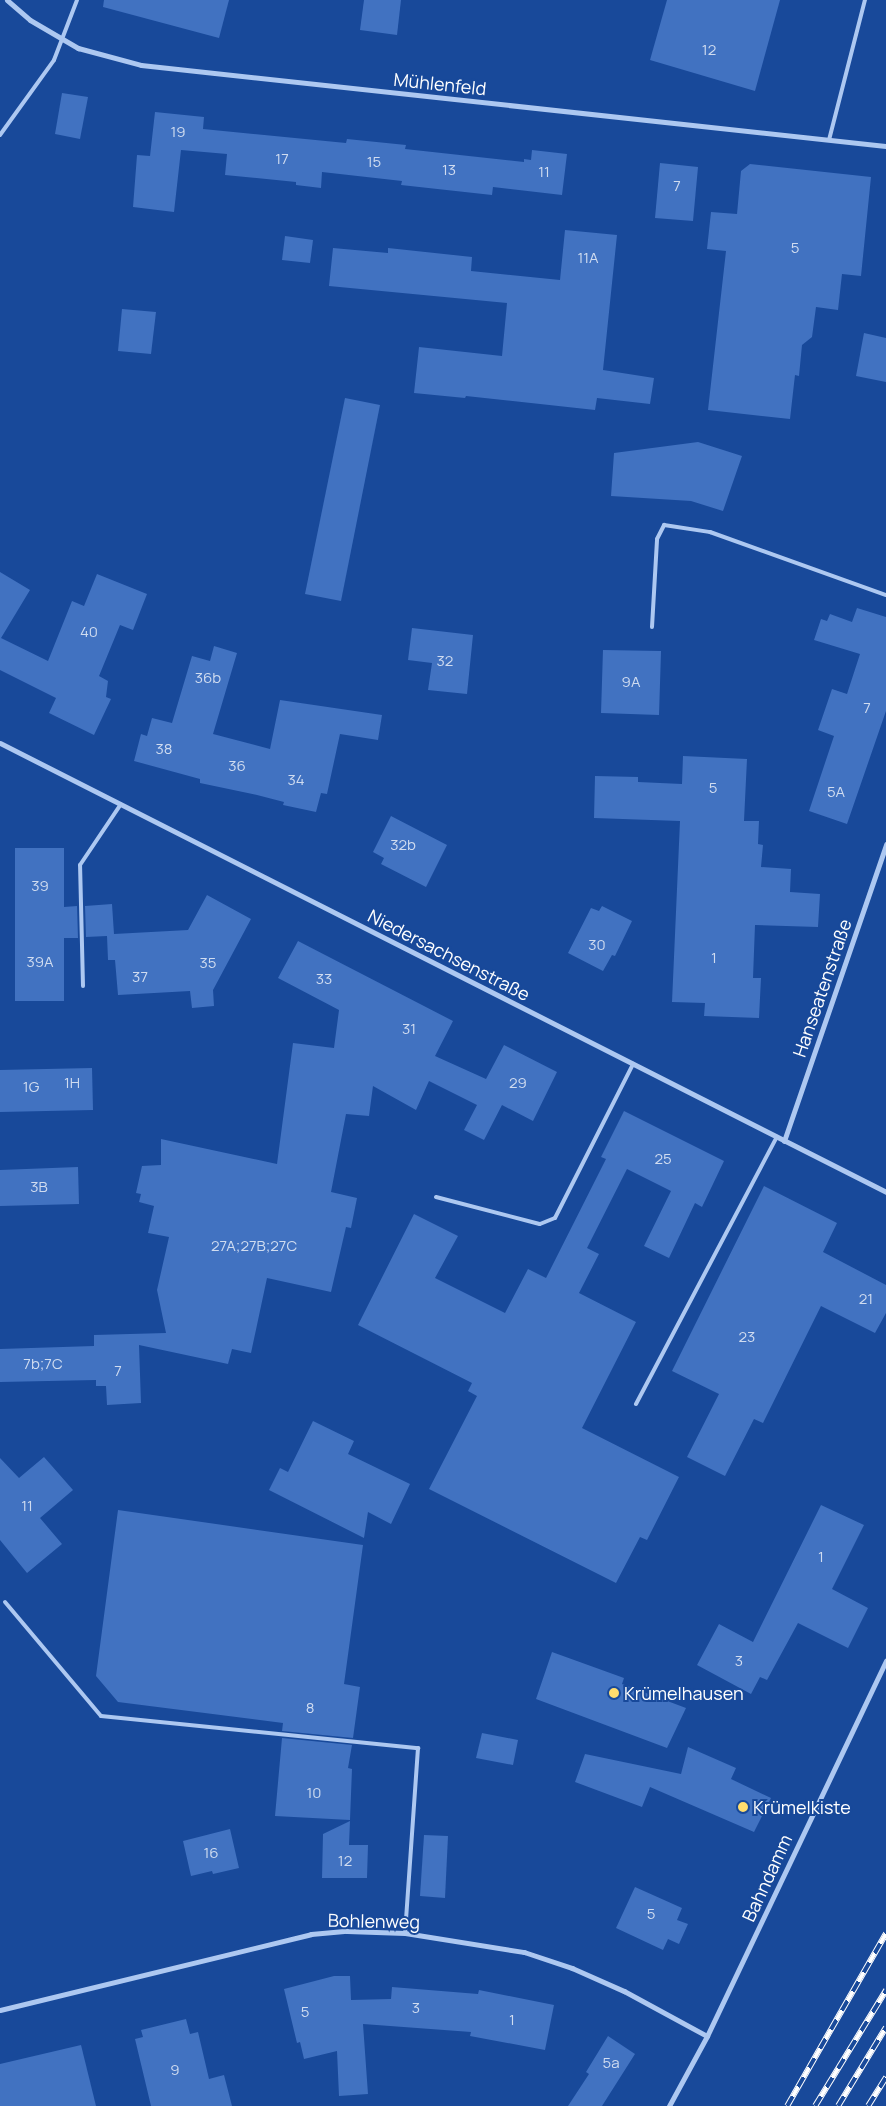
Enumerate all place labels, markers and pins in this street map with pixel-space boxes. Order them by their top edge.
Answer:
place label: Krümelhausen [624,1682,744,1704]
marker: Krümelhausen [608,1687,620,1699]
place label: Krümelkiste [753,1796,851,1818]
marker: Krümelkiste [737,1801,749,1813]

